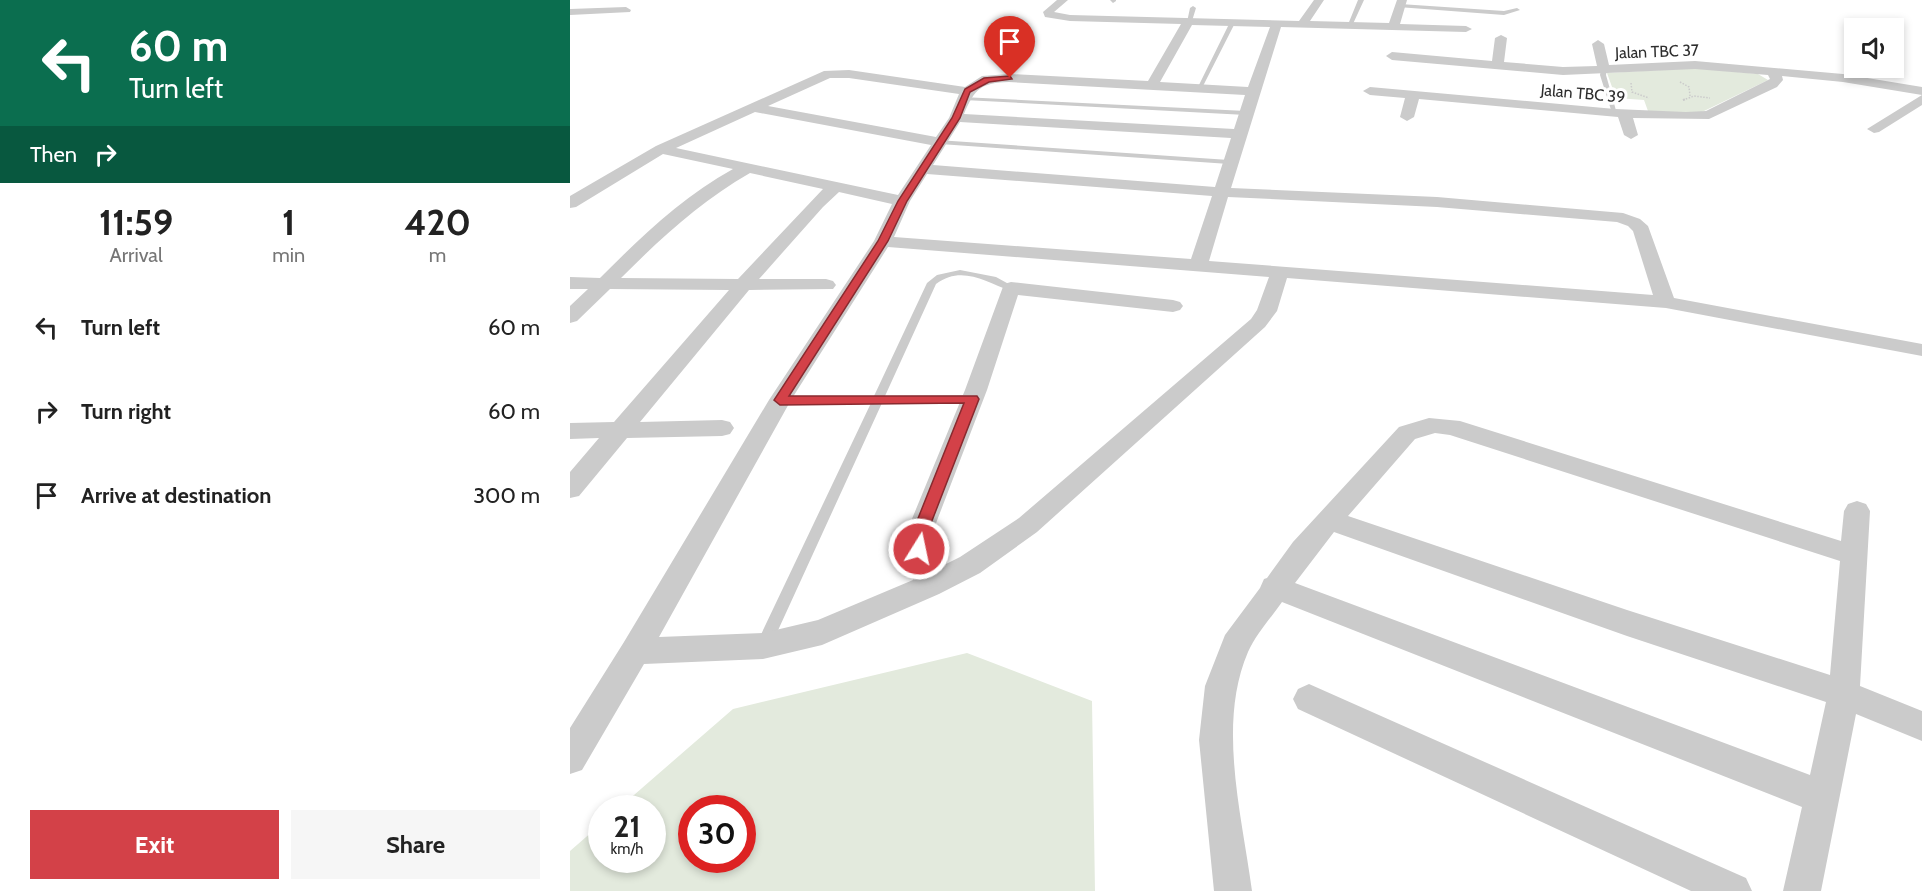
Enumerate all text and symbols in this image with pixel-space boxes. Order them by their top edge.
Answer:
pin [984,16,1035,78]
map controls [1844,18,1904,78]
button: sound [1844,18,1904,78]
text: 60 m [129,20,228,72]
icon: left [30,24,108,102]
icon: arrive [993,25,1026,58]
street label: Jalan TBC 37 [1614,41,1699,62]
text: Turn left [129,72,223,105]
street label: Jalan TBC 39 [1539,80,1626,107]
icon: right [89,138,122,171]
text: Then [30,141,77,168]
text: 11:59 [99,200,173,244]
text: 1 [282,200,295,244]
text: 420 [404,200,471,244]
text: Arrival [109,243,163,267]
text: min [272,243,305,267]
text: m [429,243,446,267]
icon: left [30,311,63,344]
text: Turn left [81,314,160,341]
text: 60 m [488,314,540,341]
icon: right [30,395,63,428]
text: Turn right [81,398,171,425]
text: 60 m [488,398,540,425]
icon: arrive [30,479,63,512]
text: Arrive at destination [81,482,271,509]
text: 300 m [473,482,540,509]
position arrow [887,517,951,581]
speed limit sign: 30 [678,795,756,873]
text: 21 [614,808,640,845]
button: Exit [30,810,279,879]
button: Share [291,810,540,879]
text: km/h [611,840,643,858]

